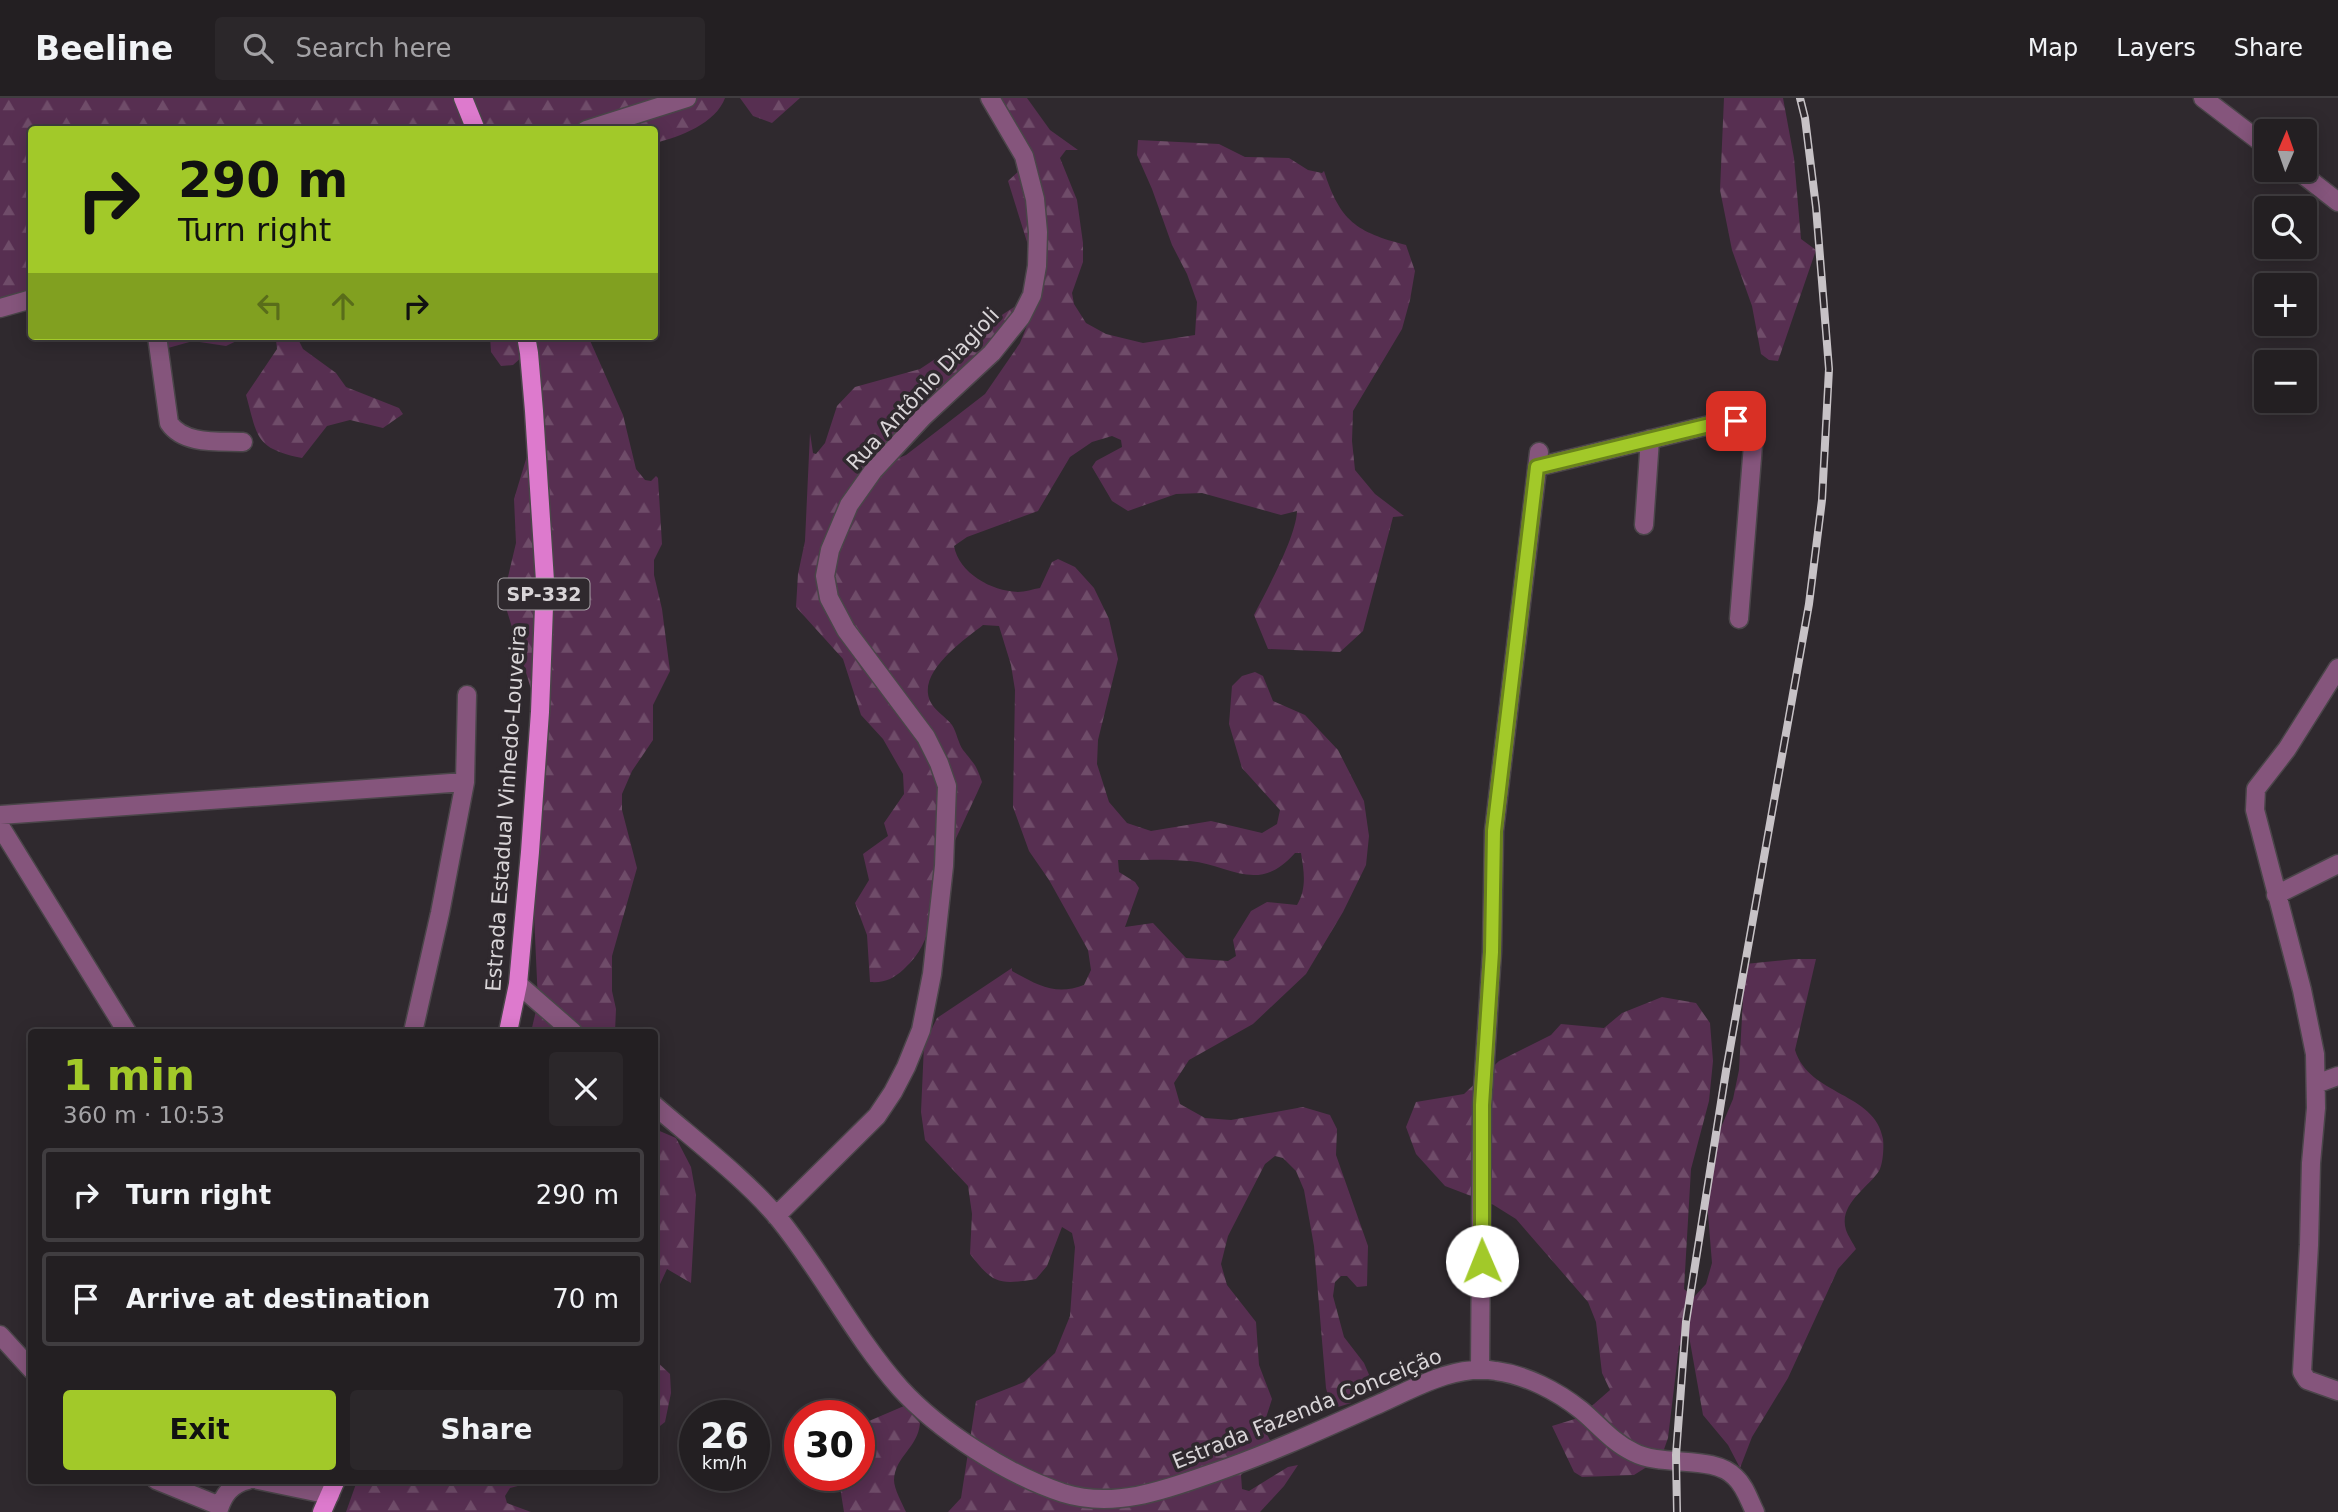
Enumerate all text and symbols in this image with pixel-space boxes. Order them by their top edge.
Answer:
search box [215,17,705,80]
text: Beeline [35,29,173,68]
icon: search [239,29,277,67]
text: Search here [295,33,452,63]
text: Map [2028,34,2078,62]
text: Layers [2116,34,2196,62]
text: Share [2234,34,2303,62]
north arrow [2254,119,2317,182]
map controls [2254,119,2317,413]
text: 290 m [178,152,348,209]
icon: right [63,154,154,245]
button: search [2254,196,2317,259]
text: Turn right [178,211,331,249]
button: + [2254,273,2317,336]
icon: left [251,287,289,325]
icon: ahead [324,287,362,325]
icon: right [397,287,435,325]
street label: Rua Antônio Diagioli [842,303,1004,475]
button: − [2254,350,2317,413]
pin [1706,391,1766,451]
icon: arrive [1717,402,1755,440]
road number: SP-332 [498,579,590,610]
street label: Estrada Estadual Vinhedo-Louveira [481,624,531,992]
text: 1 min [63,1051,195,1100]
button: close [549,1052,623,1126]
text: 360 m · 10:53 [63,1102,225,1128]
icon: right [67,1176,105,1214]
text: Turn right [126,1180,271,1210]
text: 290 m [536,1180,619,1210]
position arrow [1445,1224,1519,1298]
icon: arrive [67,1280,105,1318]
text: Arrive at destination [126,1284,430,1314]
text: 70 m [552,1284,619,1314]
street label: Estrada Fazenda Conceição [1169,1344,1445,1474]
button: Exit [63,1390,336,1470]
button: Share [350,1390,623,1470]
speed limit sign: 30 [784,1400,875,1491]
text: 26 [700,1416,749,1456]
text: km/h [702,1452,747,1473]

